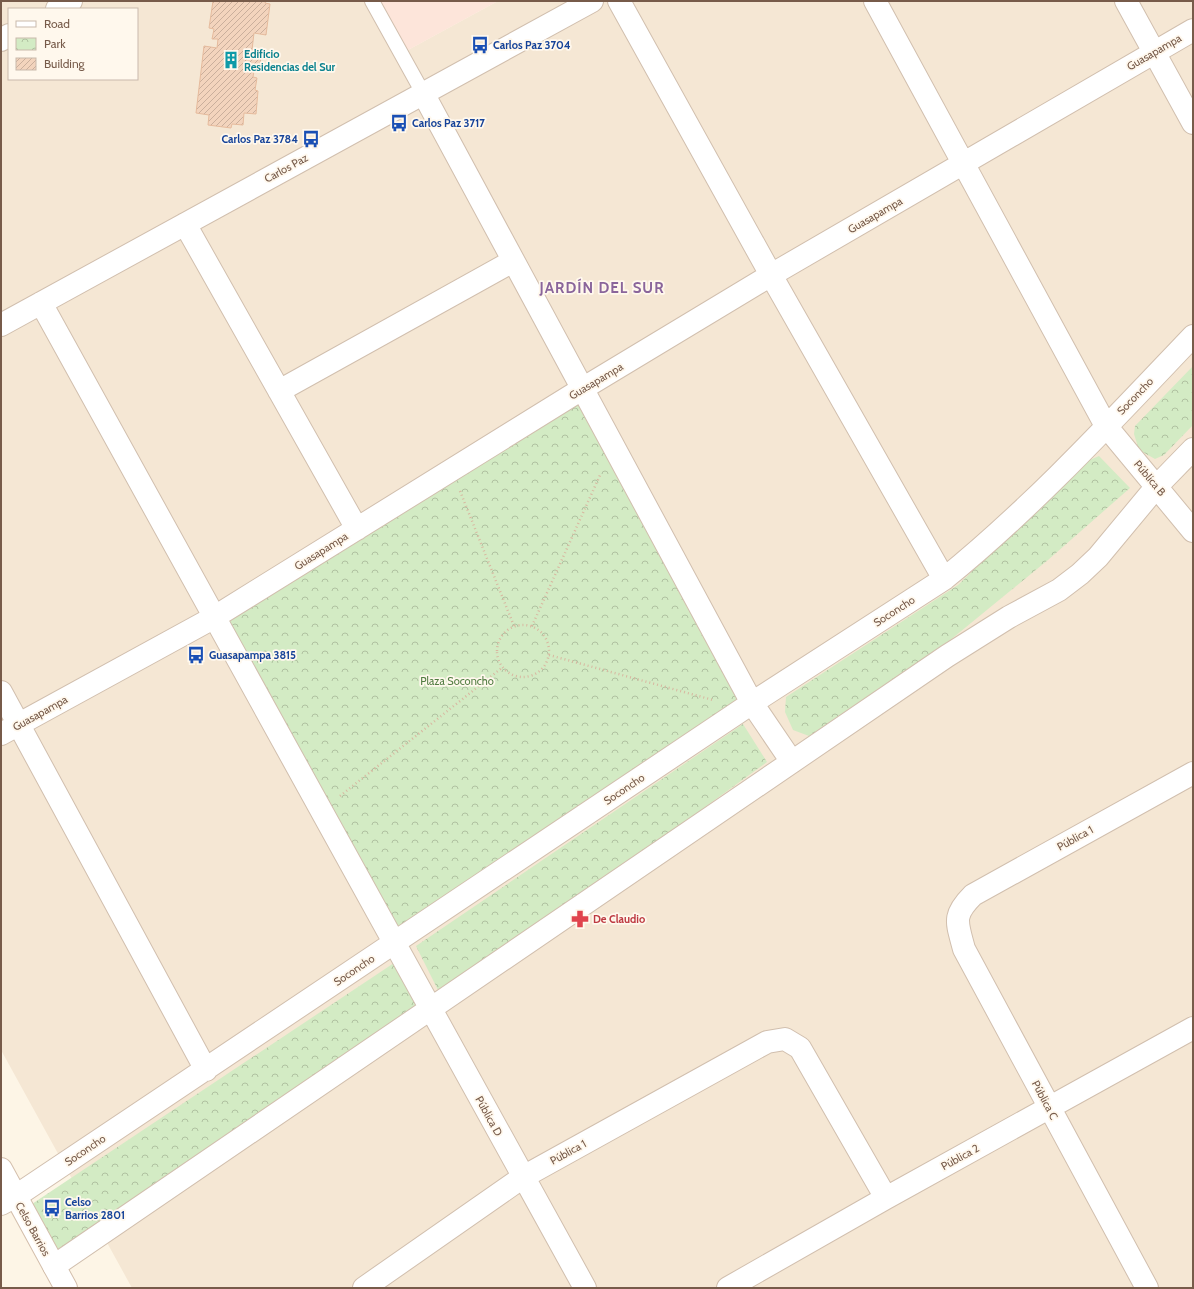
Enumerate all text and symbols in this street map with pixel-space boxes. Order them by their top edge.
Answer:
legend [8,8,138,80]
text: Road [44,16,70,31]
street label: Guasapampa [1124,30,1184,73]
bus stop icon: Carlos Paz 3704 [470,35,490,55]
text: Park [44,36,66,51]
place label: Carlos Paz 3704 [493,38,571,52]
place label: Edificio Residencias del Sur [244,47,336,74]
building icon: Edificio Residencias del Sur [221,50,241,70]
text: Building [44,56,86,71]
bus stop icon: Carlos Paz 3717 [389,113,409,133]
place label: Carlos Paz 3717 [412,116,485,130]
bus stop icon: Carlos Paz 3784 [301,129,321,149]
place label: Carlos Paz 3784 [221,132,298,146]
street label: Carlos Paz [262,150,310,186]
street label: Guasapampa [845,193,905,236]
district label: JARDÍN DEL SUR [538,278,665,297]
street label: Guasapampa [566,359,626,403]
street label: Soconcho [1114,374,1156,418]
street label: Pública B [1131,457,1169,499]
street label: Guasapampa [292,529,351,573]
street label: Soconcho [871,592,917,630]
bus stop icon: Guasapampa 3815 [186,645,206,665]
place label: Guasapampa 3815 [209,648,296,662]
park label: Plaza Soconcho [420,674,494,688]
street label: Guasapampa [10,692,71,734]
street label: Soconcho [601,770,647,808]
street label: Pública 1 [1054,822,1096,854]
pharmacy icon: De Claudio [570,909,590,929]
place label: De Claudio [593,912,645,926]
street label: Soconcho [331,951,377,989]
street label: Pública C [1029,1078,1061,1122]
street label: Pública D [472,1093,506,1139]
street label: Soconcho [62,1131,108,1169]
street label: Pública 1 [547,1136,589,1168]
street label: Pública 2 [938,1141,982,1173]
place label: Celso Barrios 2801 [65,1195,125,1222]
bus stop icon: Celso Barrios 2801 [42,1198,62,1218]
street label: Celso Barrios [12,1200,54,1259]

